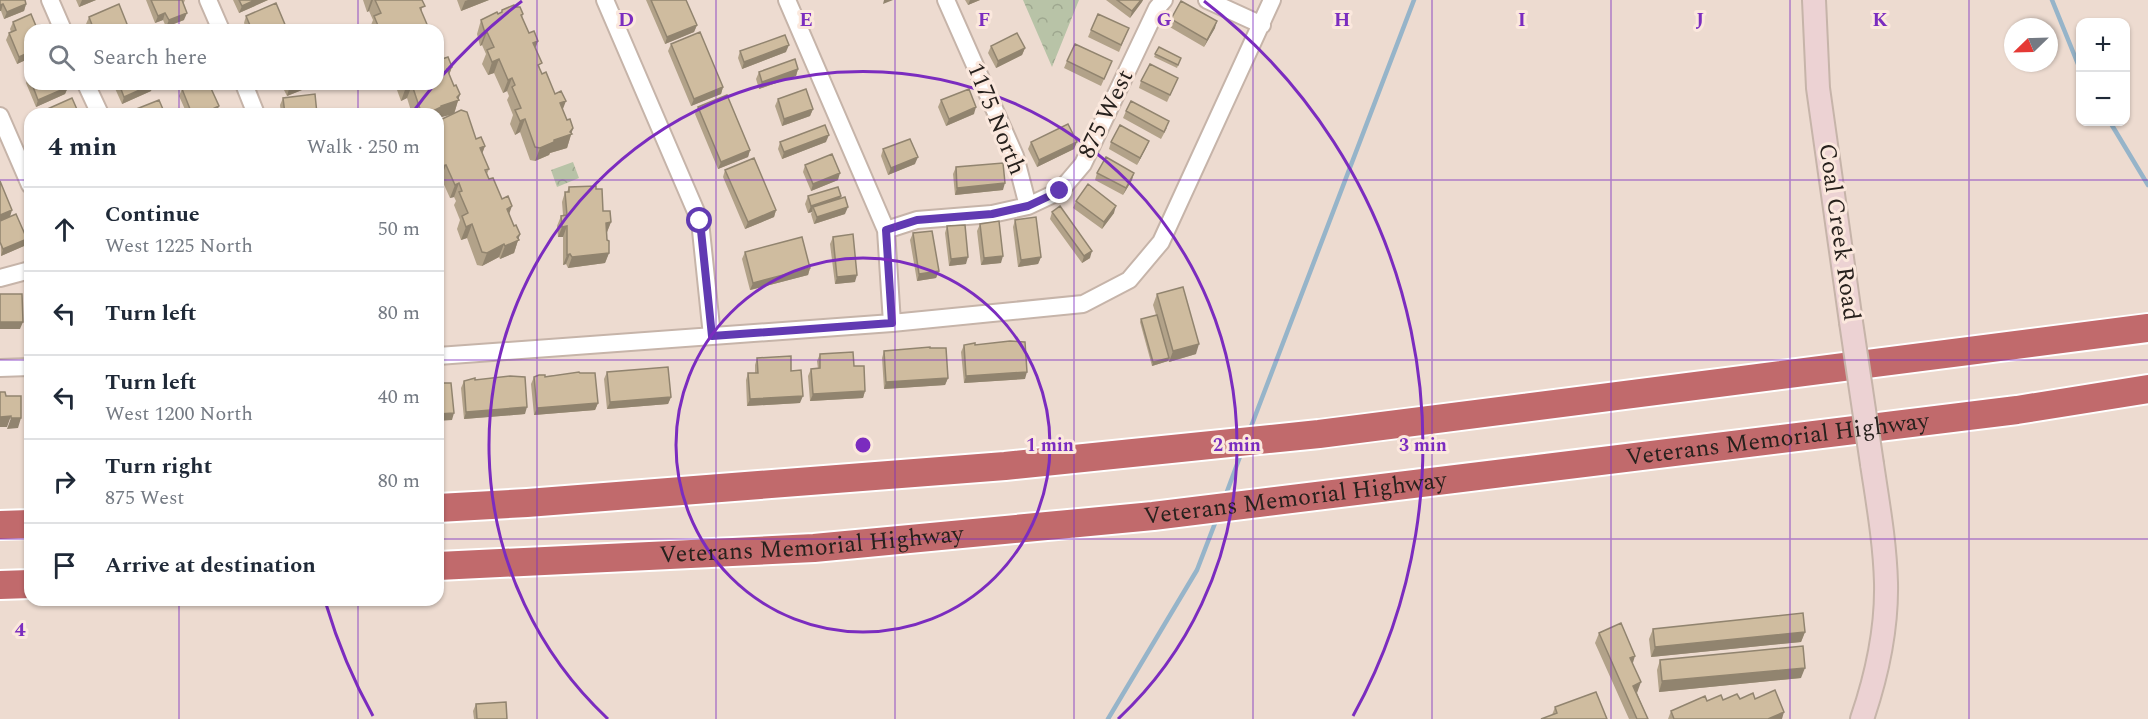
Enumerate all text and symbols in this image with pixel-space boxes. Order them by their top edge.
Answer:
text: D [618,5,634,35]
text: E [799,5,813,35]
text: F [978,5,990,35]
text: G [1156,5,1172,35]
text: H [1334,5,1350,35]
text: I [1518,5,1526,35]
text: J [1696,5,1704,35]
text: K [1872,5,1888,35]
north arrow [2004,18,2058,72]
map controls [2076,18,2130,126]
button: + [2076,18,2130,72]
search box [24,24,444,90]
icon: search [45,41,78,74]
text: Search here [93,41,207,74]
street label: 1175 North [957,57,1035,181]
street label: 875 West [1069,63,1143,165]
button: − [2076,72,2130,126]
text: 4 min [48,127,117,167]
text: Walk · 250 m [307,132,420,162]
street label: Coal Creek Road [1809,141,1869,323]
route end [1046,177,1072,203]
text: Continue [105,198,200,231]
route start [686,207,712,233]
icon: ahead [48,213,81,246]
text: 50 m [378,214,420,244]
text: West 1225 North [105,231,253,261]
icon: left [48,297,81,330]
text: Turn left [105,297,197,330]
text: 80 m [378,298,420,328]
text: Turn left [105,366,197,399]
icon: left [48,381,81,414]
text: 40 m [378,382,420,412]
text: West 1200 North [105,399,253,429]
street label: Veterans Memorial Highway [1624,403,1932,476]
text: 1 min [1026,432,1074,459]
text: 2 min [1213,432,1261,459]
text: 3 min [1399,432,1447,459]
centre of rings [853,435,873,455]
text: Turn right [105,450,212,483]
street label: Veterans Memorial Highway [1142,462,1450,535]
icon: right [48,465,81,498]
text: 80 m [378,466,420,496]
text: 875 West [105,483,184,513]
street label: Veterans Memorial Highway [658,516,967,573]
icon: arrive [48,549,81,582]
text: Arrive at destination [105,549,316,582]
text: 4 [14,615,26,645]

